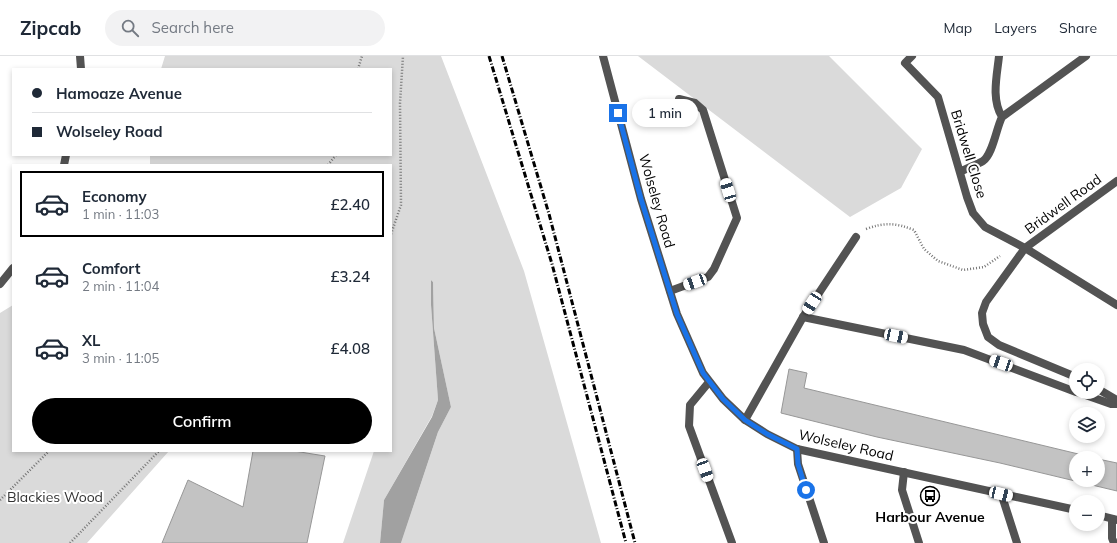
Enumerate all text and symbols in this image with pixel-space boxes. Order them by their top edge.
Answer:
search box [105,10,385,46]
text: Zipcab [20,16,81,40]
icon: search [119,17,141,39]
text: Search here [151,18,234,37]
text: Map [943,19,972,37]
text: Layers [994,19,1037,37]
text: Share [1059,19,1097,37]
text: Hamoaze Avenue [56,84,182,103]
callout: 1 min [632,99,698,127]
route end [609,104,627,122]
text: 1 min [648,105,682,121]
street label: Bridwell Close [947,107,991,201]
text: Wolseley Road [56,122,163,141]
street label: Wolseley Road [635,152,679,250]
street label: Bridwell Road [1021,170,1105,238]
car [719,177,737,203]
icon: car [34,186,70,222]
text: Economy [82,187,147,206]
text: £2.40 [330,195,370,214]
text: 1 min · 11:03 [82,206,159,222]
icon: car [34,258,70,294]
text: Comfort [82,259,140,278]
text: £3.24 [330,267,370,286]
car [682,272,708,292]
text: 2 min · 11:04 [82,278,159,294]
car [800,290,824,316]
car [883,328,909,344]
icon: car [34,330,70,366]
text: XL [82,331,100,350]
text: £4.08 [330,339,370,358]
text: 3 min · 11:05 [82,350,159,366]
car [988,353,1014,373]
map controls [1069,363,1105,531]
button: locate [1069,363,1105,399]
button: Confirm [32,398,372,444]
button: layers [1069,407,1105,443]
street label: Wolseley Road [797,425,895,465]
button: + [1069,451,1105,487]
car [695,457,715,483]
route start [797,481,815,499]
bus stop icon: Harbour Avenue [919,485,941,507]
car [988,485,1014,503]
park label: Blackies Wood [7,488,103,506]
button: − [1069,495,1105,531]
place label: Harbour Avenue [875,508,985,526]

